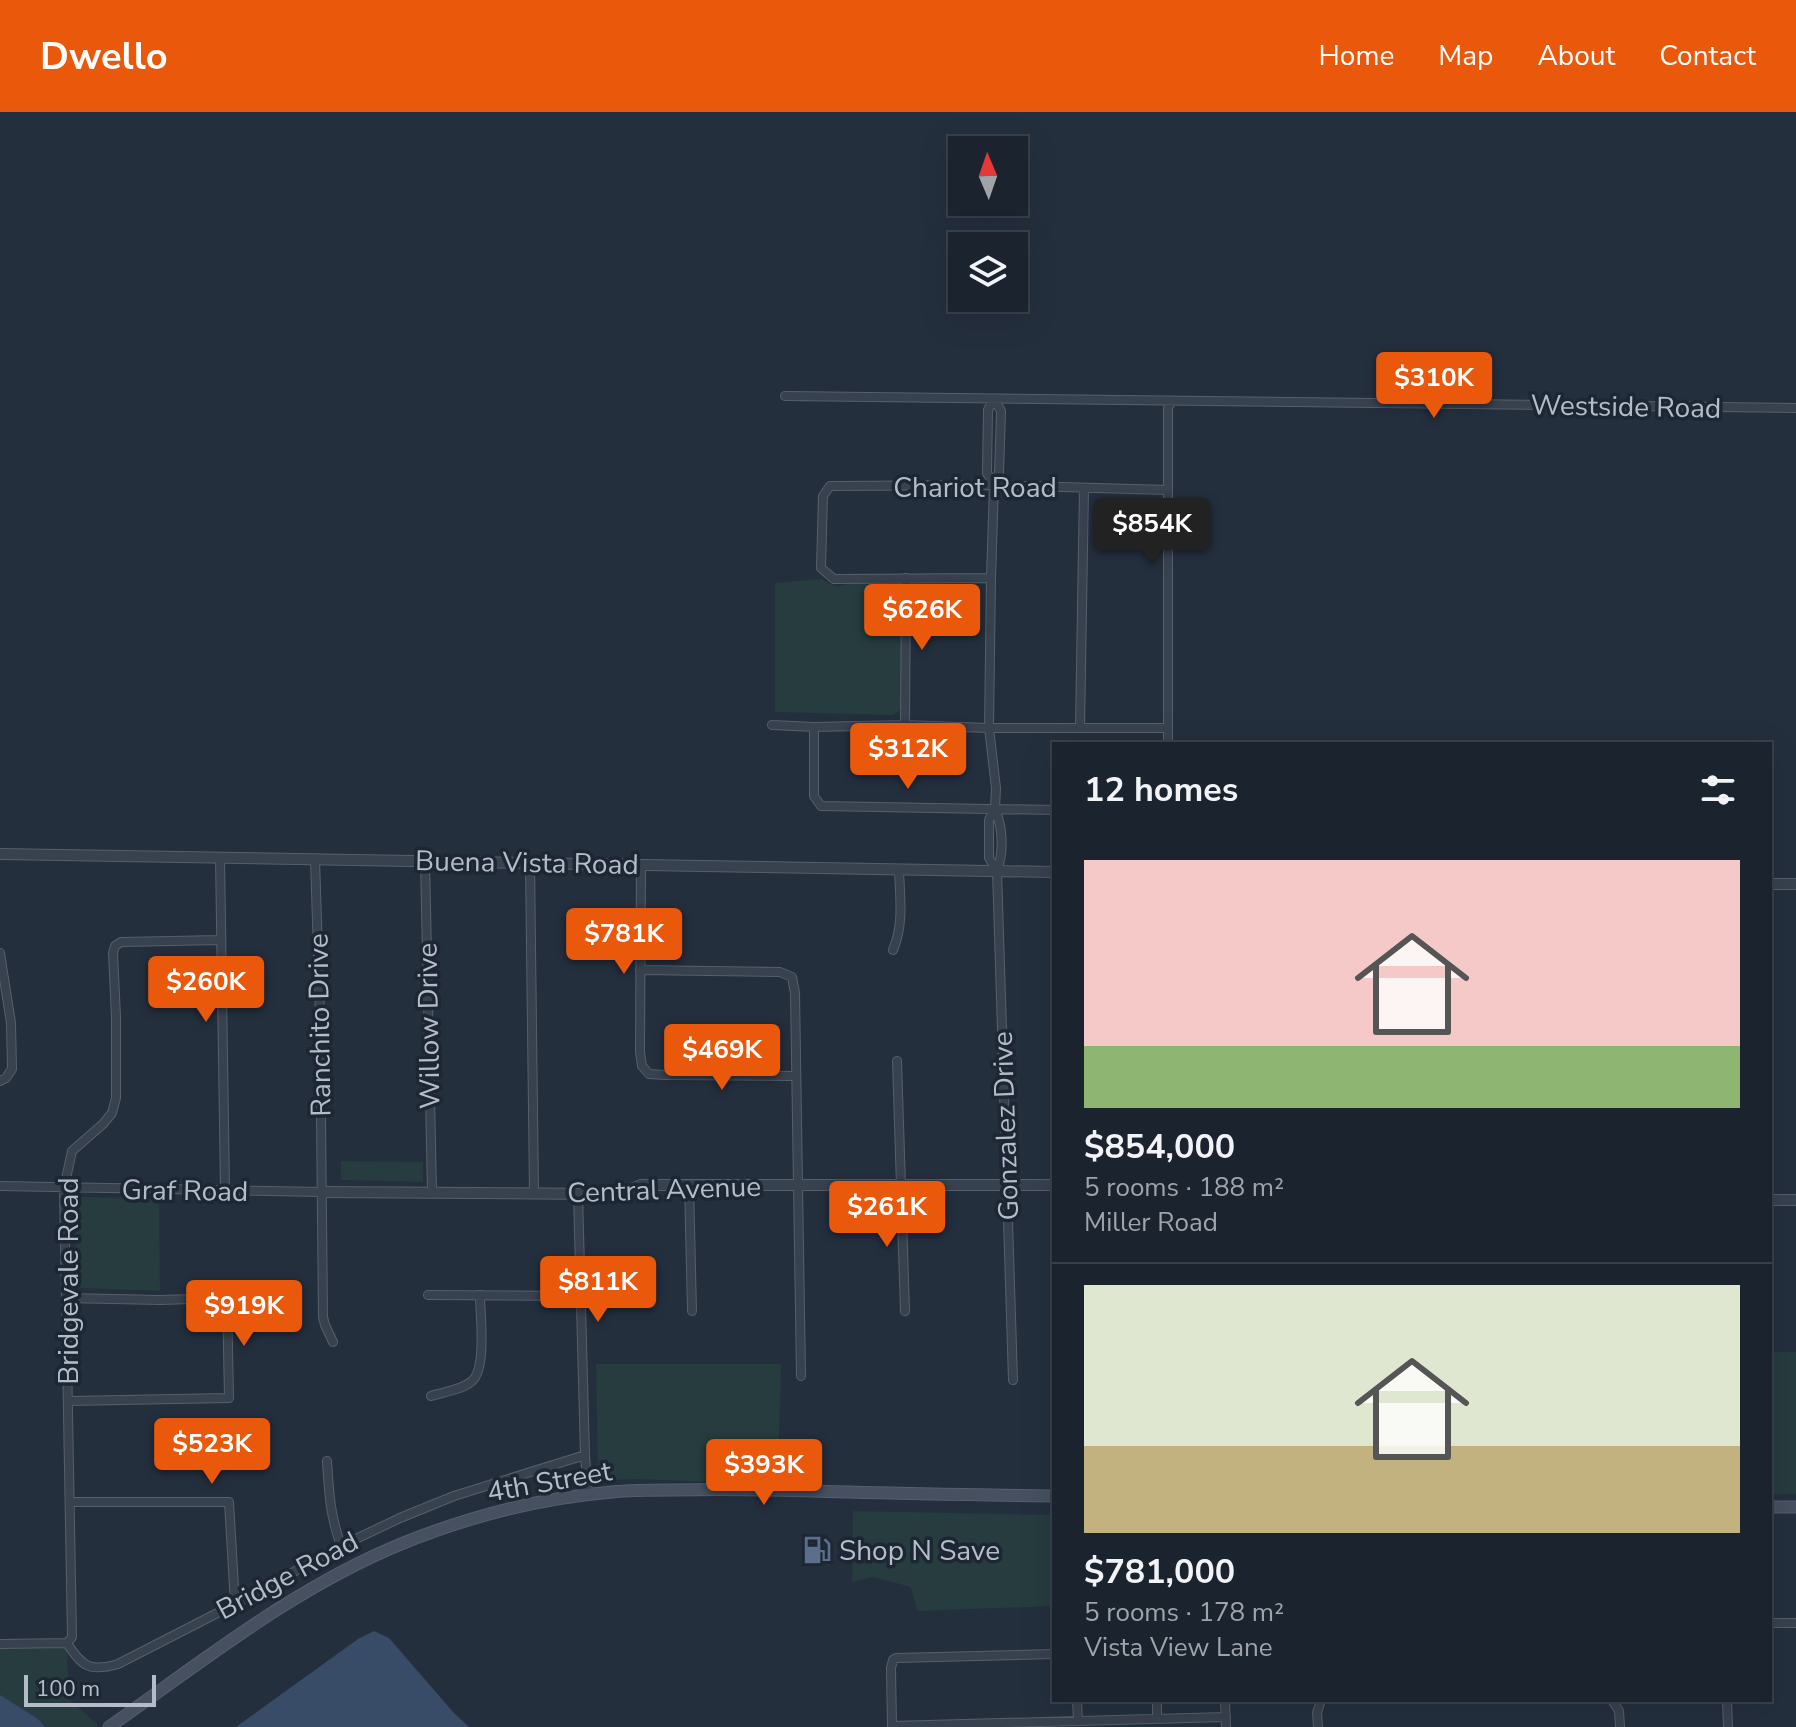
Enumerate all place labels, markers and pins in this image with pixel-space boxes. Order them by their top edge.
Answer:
pin: $310K [1378,352,1490,420]
pin: $854K [1096,498,1208,566]
pin: $626K [866,584,978,652]
pin: $312K [852,723,964,791]
pin: $781K [568,908,680,976]
pin: $260K [150,956,262,1024]
pin: $469K [666,1024,778,1092]
pin: $261K [831,1181,943,1249]
pin: $811K [542,1256,654,1324]
pin: $919K [188,1280,300,1348]
pin: $523K [156,1418,268,1486]
pin: $393K [708,1439,820,1507]
place label: Shop N Save [839,1532,1000,1570]
fuel station icon: Shop N Save [802,1535,832,1565]

